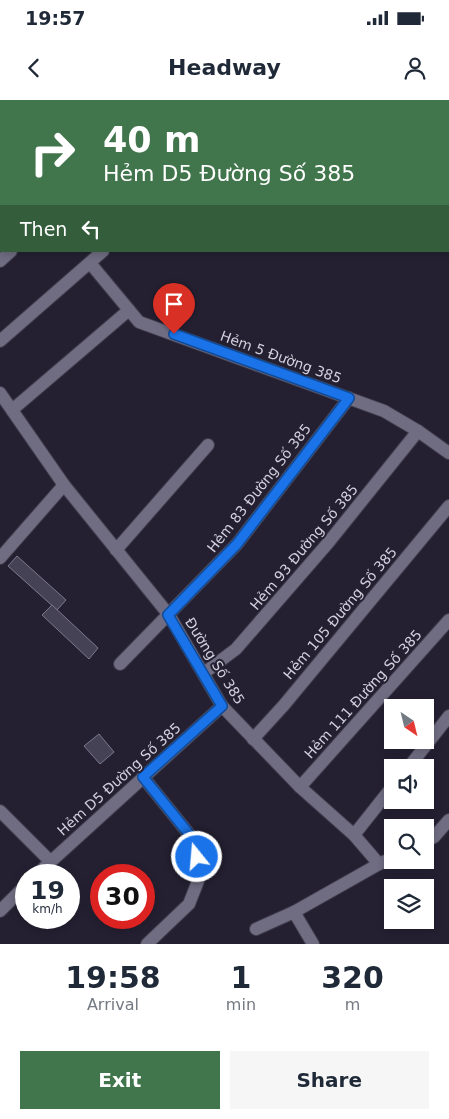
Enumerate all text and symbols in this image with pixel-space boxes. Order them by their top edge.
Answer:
text: 19:57 [25,7,85,29]
icon: back [20,54,48,82]
icon: person [401,54,429,82]
text: Headway [168,55,281,80]
icon: right [20,120,85,185]
text: 40 m [103,120,200,160]
text: Hẻm D5 Đường Số 385 [103,161,355,186]
icon: left [77,215,105,243]
text: Then [20,218,67,240]
pin [153,283,195,334]
icon: arrive [160,290,188,318]
street label: Hẻm 5 Đường 385 [218,328,344,386]
street label: Hẻm 83 Đường Số 385 [204,421,314,555]
street label: Hẻm 93 Đường Số 385 [247,481,361,613]
street label: Hẻm 105 Đường Số 385 [280,544,400,682]
street label: Đường Số 385 [182,615,248,707]
street label: Hẻm 111 Đường Số 385 [301,626,425,762]
north arrow [384,699,434,749]
map controls [384,699,434,929]
street label: Hẻm D5 Đường Số 385 [54,719,184,839]
button: sound [384,759,434,809]
button: search [384,819,434,869]
position arrow [170,830,222,882]
speed limit sign: 30 [90,864,155,929]
text: 19 [30,876,65,905]
button: layers [384,879,434,929]
text: km/h [32,902,63,916]
text: 19:58 [65,960,161,995]
text: 1 [230,960,251,995]
text: 320 [321,960,384,995]
text: Arrival [87,995,139,1014]
text: min [226,995,256,1014]
text: m [345,995,360,1014]
button: Exit [20,1051,220,1109]
button: Share [230,1051,429,1109]

